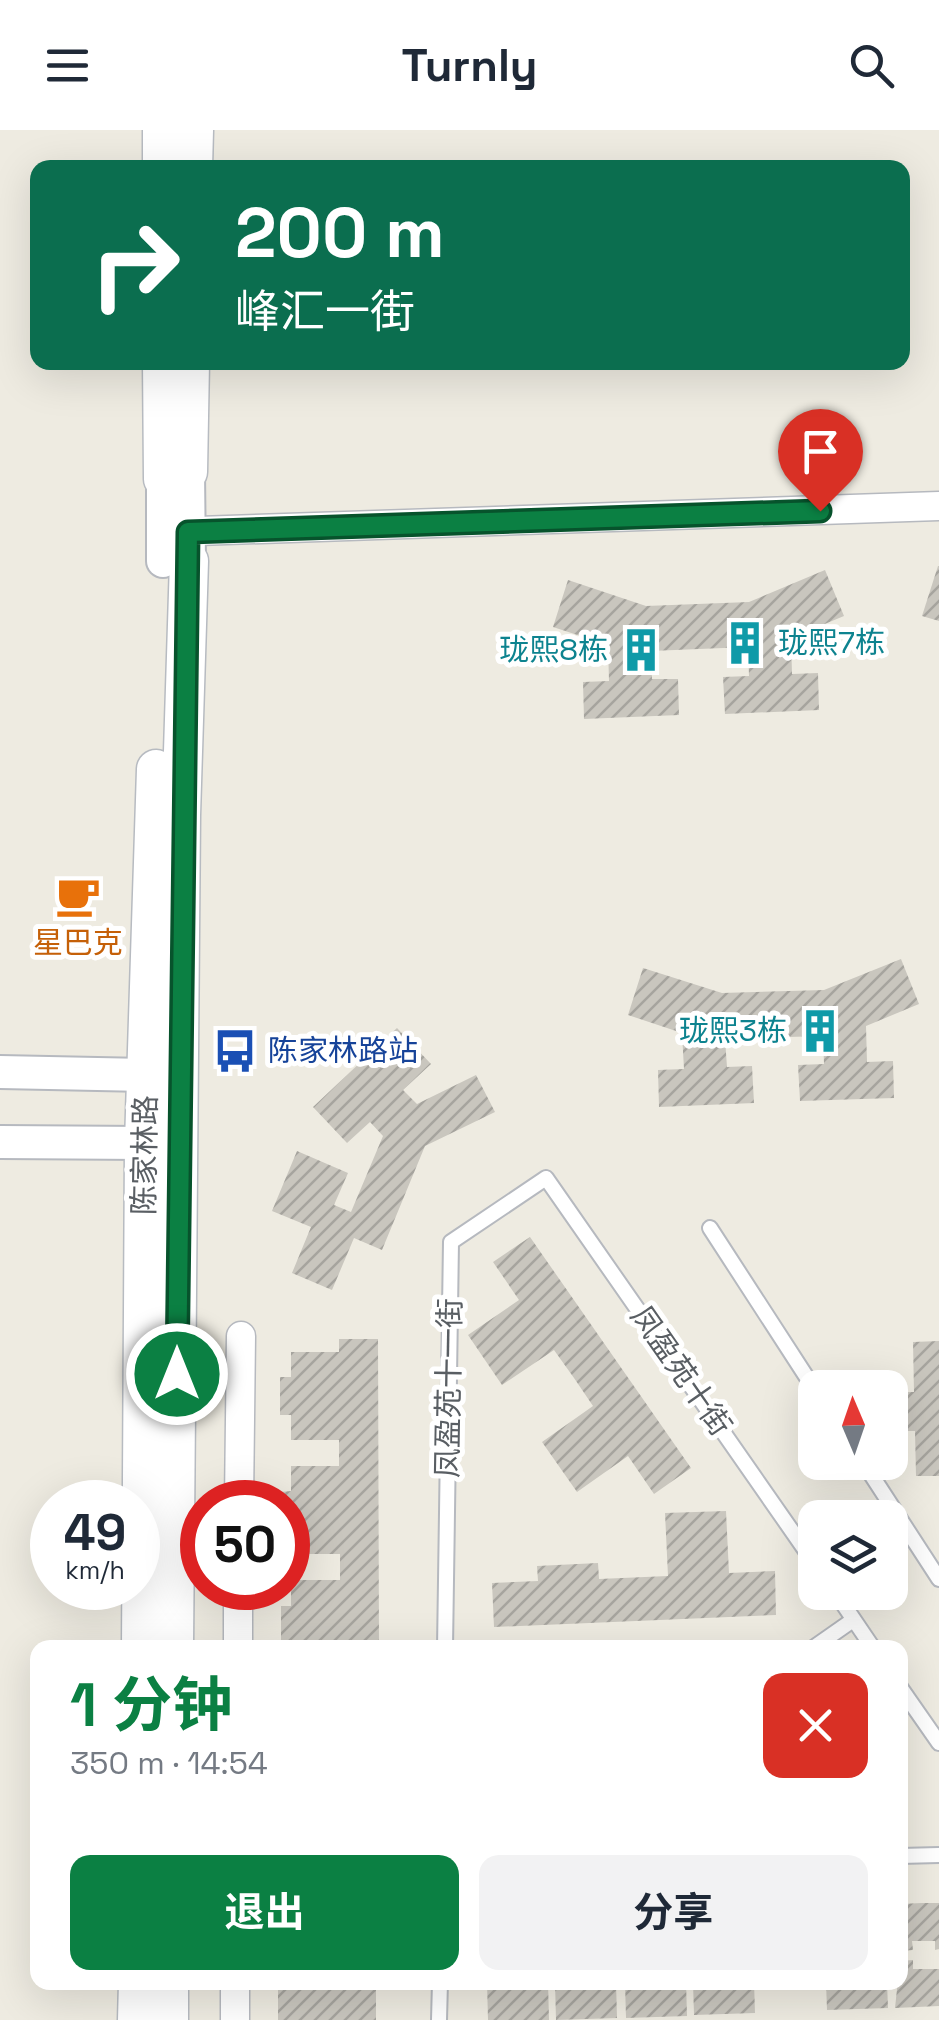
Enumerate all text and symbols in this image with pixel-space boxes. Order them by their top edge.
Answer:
text: Turnly [401,37,538,94]
icon: menu [40,38,95,93]
icon: search [844,38,899,93]
text: 200 m [235,188,445,277]
icon: right [70,200,200,330]
text: 峰汇一街 [235,283,415,340]
pin [778,409,863,512]
icon: arrive [793,424,848,479]
building icon: 珑熙7栋 [721,619,769,667]
place label: 珑熙7栋 [778,623,885,662]
building icon: 珑熙8栋 [617,626,665,674]
place label: 珑熙8栋 [499,630,608,669]
cafe icon: 星巴克 [54,872,102,920]
place label: 星巴克 [33,923,123,962]
building icon: 珑熙3栋 [796,1007,844,1055]
place label: 珑熙3栋 [679,1011,787,1050]
bus stop icon: 陈家林路站 [211,1027,259,1075]
place label: 陈家林路站 [268,1031,418,1070]
street label: 陈家林路 [124,1095,165,1215]
street label: 凤盈苑十一街 [427,1298,470,1478]
street label: 凤盈苑十街 [622,1298,740,1443]
position arrow [125,1322,229,1426]
north arrow [798,1370,908,1480]
map controls [798,1370,908,1610]
speed limit sign: 50 [180,1480,310,1610]
button: layers [798,1500,908,1610]
text: 49 [64,1501,126,1565]
text: km/h [65,1554,125,1586]
text: 1 分钟 [70,1667,232,1744]
button: close [763,1673,868,1778]
text: 350 m · 14:54 [70,1743,268,1783]
button: 退出 [70,1855,459,1970]
button: 分享 [479,1855,868,1970]

